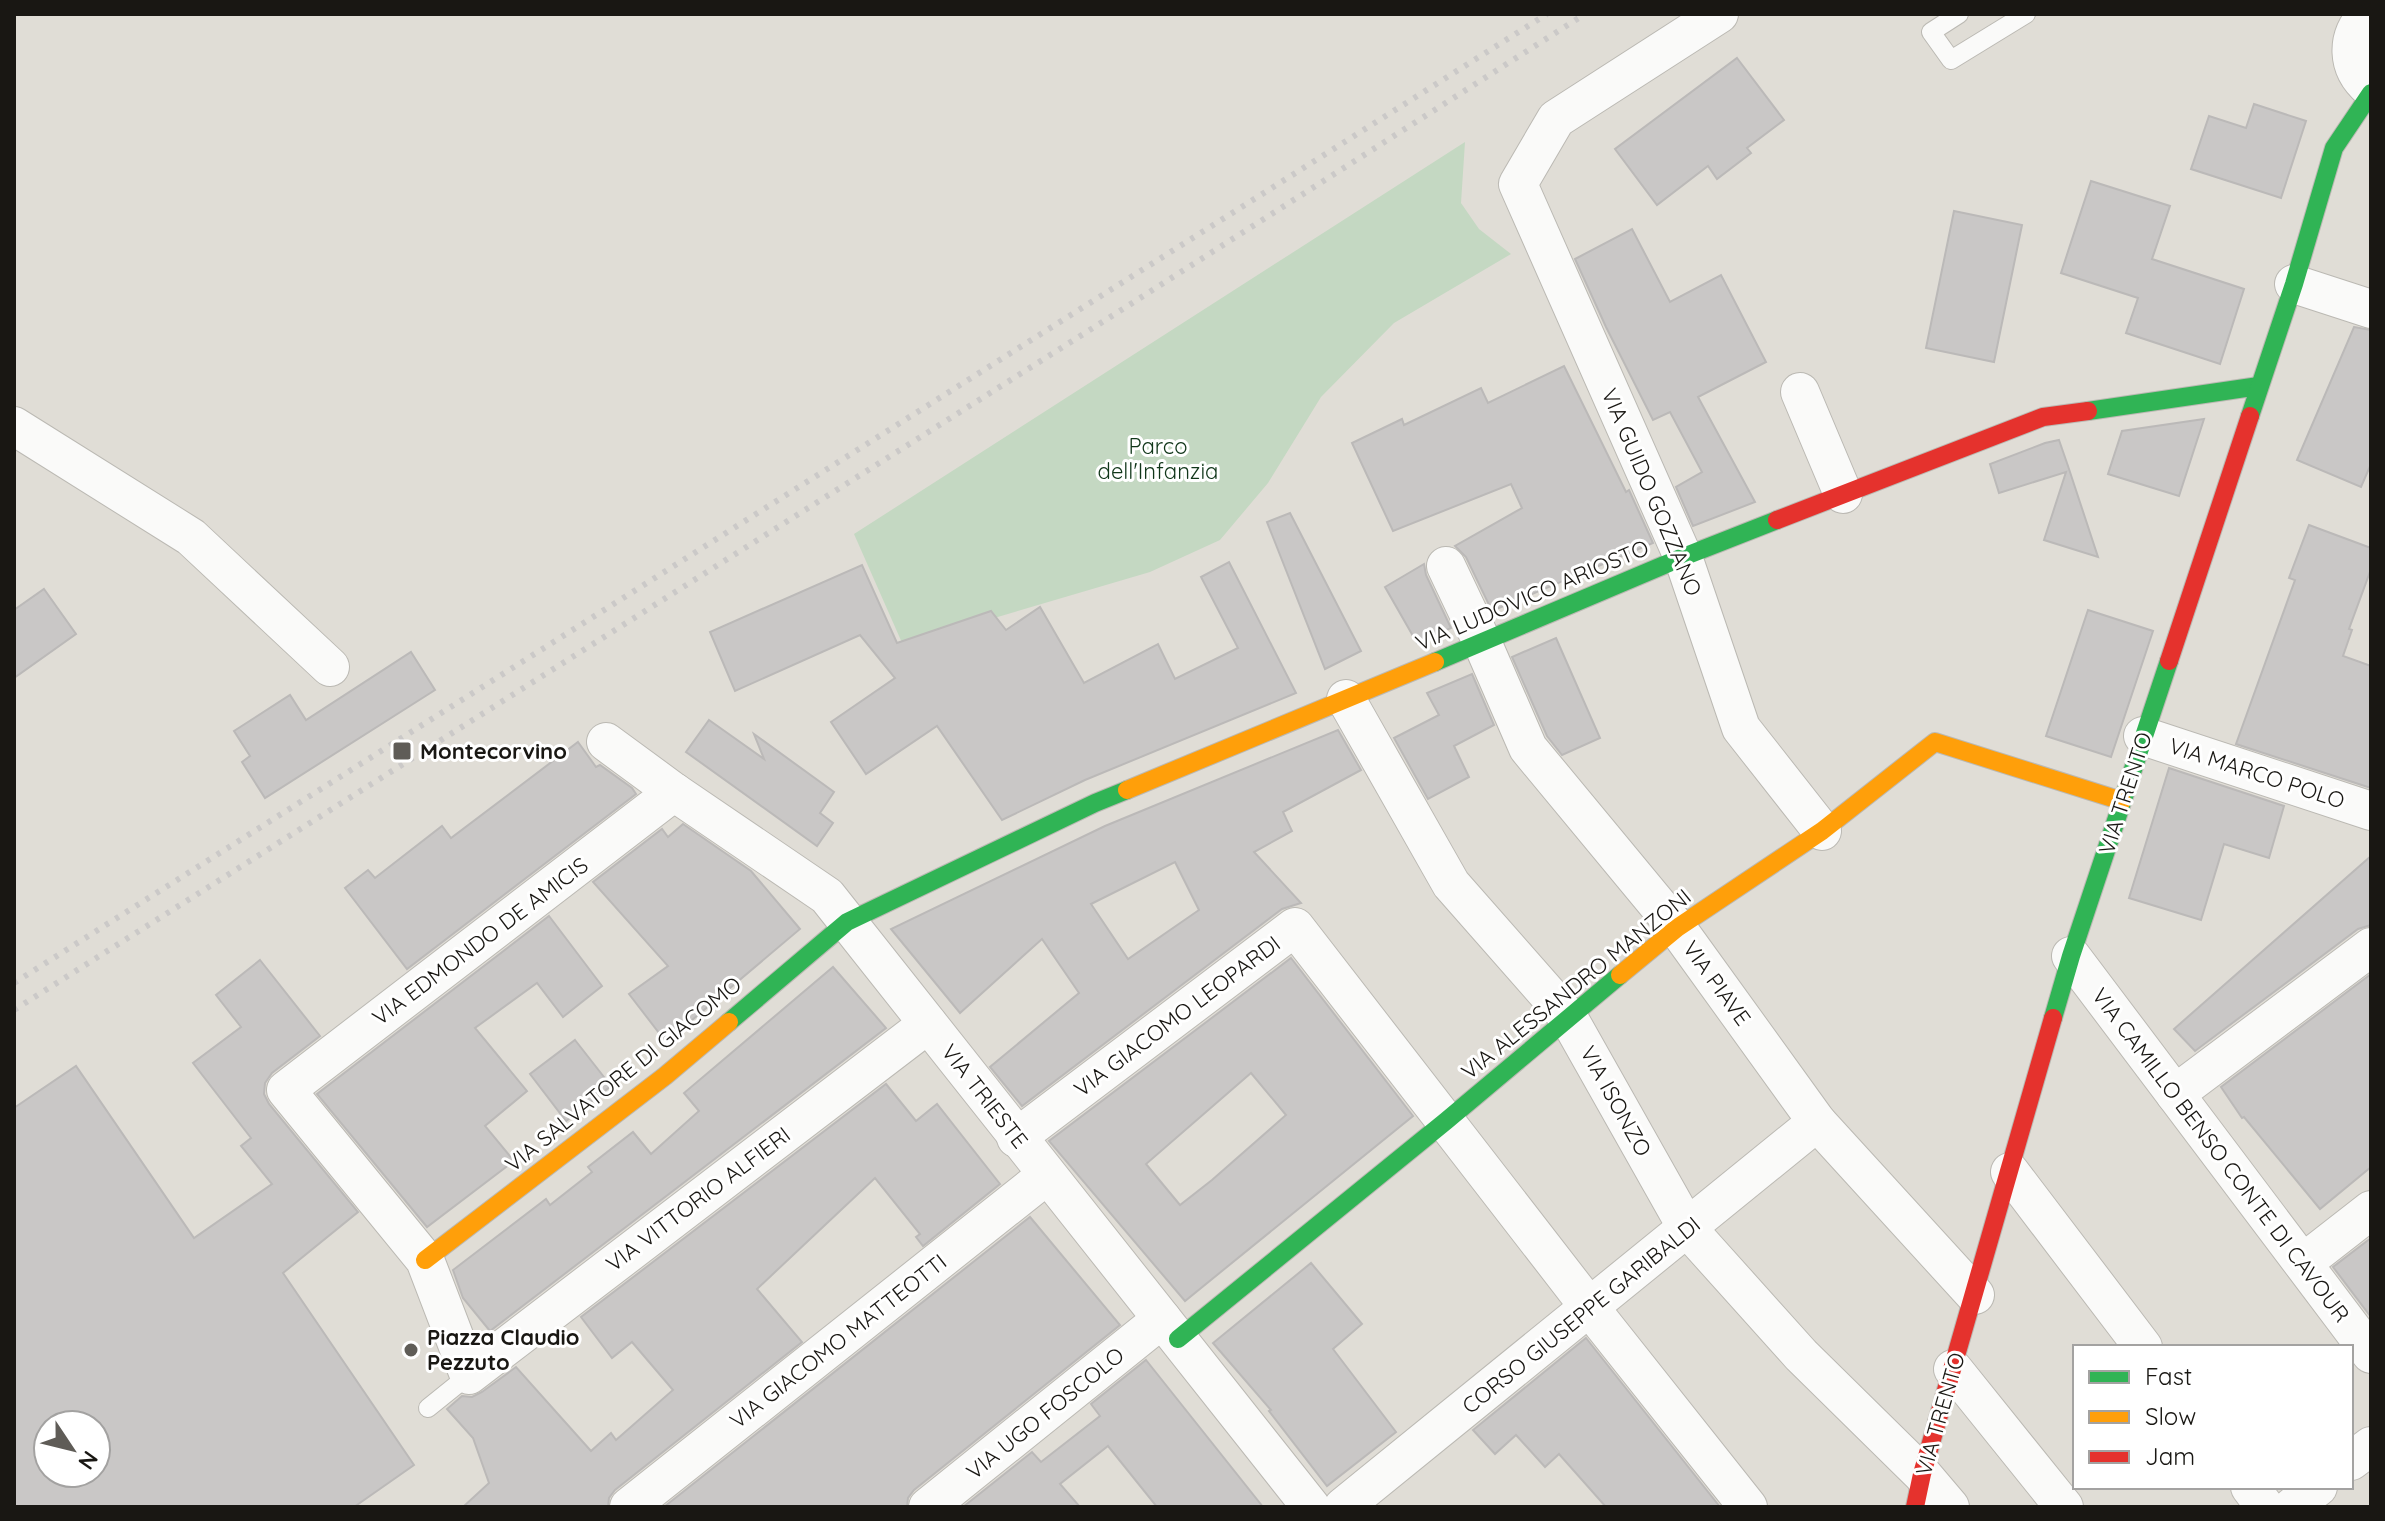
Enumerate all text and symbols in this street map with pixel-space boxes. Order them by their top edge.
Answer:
street label: VIA GUIDO GOZZANO [1596,384,1708,600]
park label: Parco dell'Infanzia [1098,432,1218,485]
street label: VIA LUDOVICO ARIOSTO [1411,533,1653,657]
street label: VIA TRENTO [2092,728,2158,858]
street label: VIA MARCO POLO [2166,731,2348,815]
place label: Montecorvino [420,737,567,765]
marker: Montecorvino [391,740,413,762]
street label: VIA EDMONDO DE AMICIS [367,851,593,1031]
street label: VIA ALESSANDRO MANZONI [1455,883,1697,1085]
street label: VIA GIACOMO LEOPARDI [1068,929,1286,1103]
street label: VIA PIAVE [1677,935,1757,1031]
street label: VIA SALVATORE DI GIACOMO [499,970,747,1178]
street label: VIA CAMILLO BENSO CONTE DI CAVOUR [2086,982,2356,1328]
street label: VIA TRIESTE [936,1038,1034,1154]
street label: VIA ISONZO [1574,1041,1658,1161]
street label: VIA VITTORIO ALFIERI [600,1120,796,1278]
street label: CORSO GIUSEPPE GARIBALDI [1456,1210,1706,1420]
street label: VIA GIACOMO MATTEOTTI [724,1248,952,1434]
place label: Piazza Claudio Pezzuto [427,1323,580,1376]
marker: Piazza Claudio Pezzuto [402,1341,420,1359]
street label: VIA UGO FOSCOLO [960,1341,1130,1485]
legend [2073,1345,2353,1489]
street label: VIA TRENTO [1909,1349,1971,1479]
text: Fast [2145,1361,2192,1391]
text: Slow [2145,1401,2196,1431]
north arrow [32,1409,112,1489]
text: Jam [2145,1441,2195,1471]
text: N [72,1446,104,1475]

